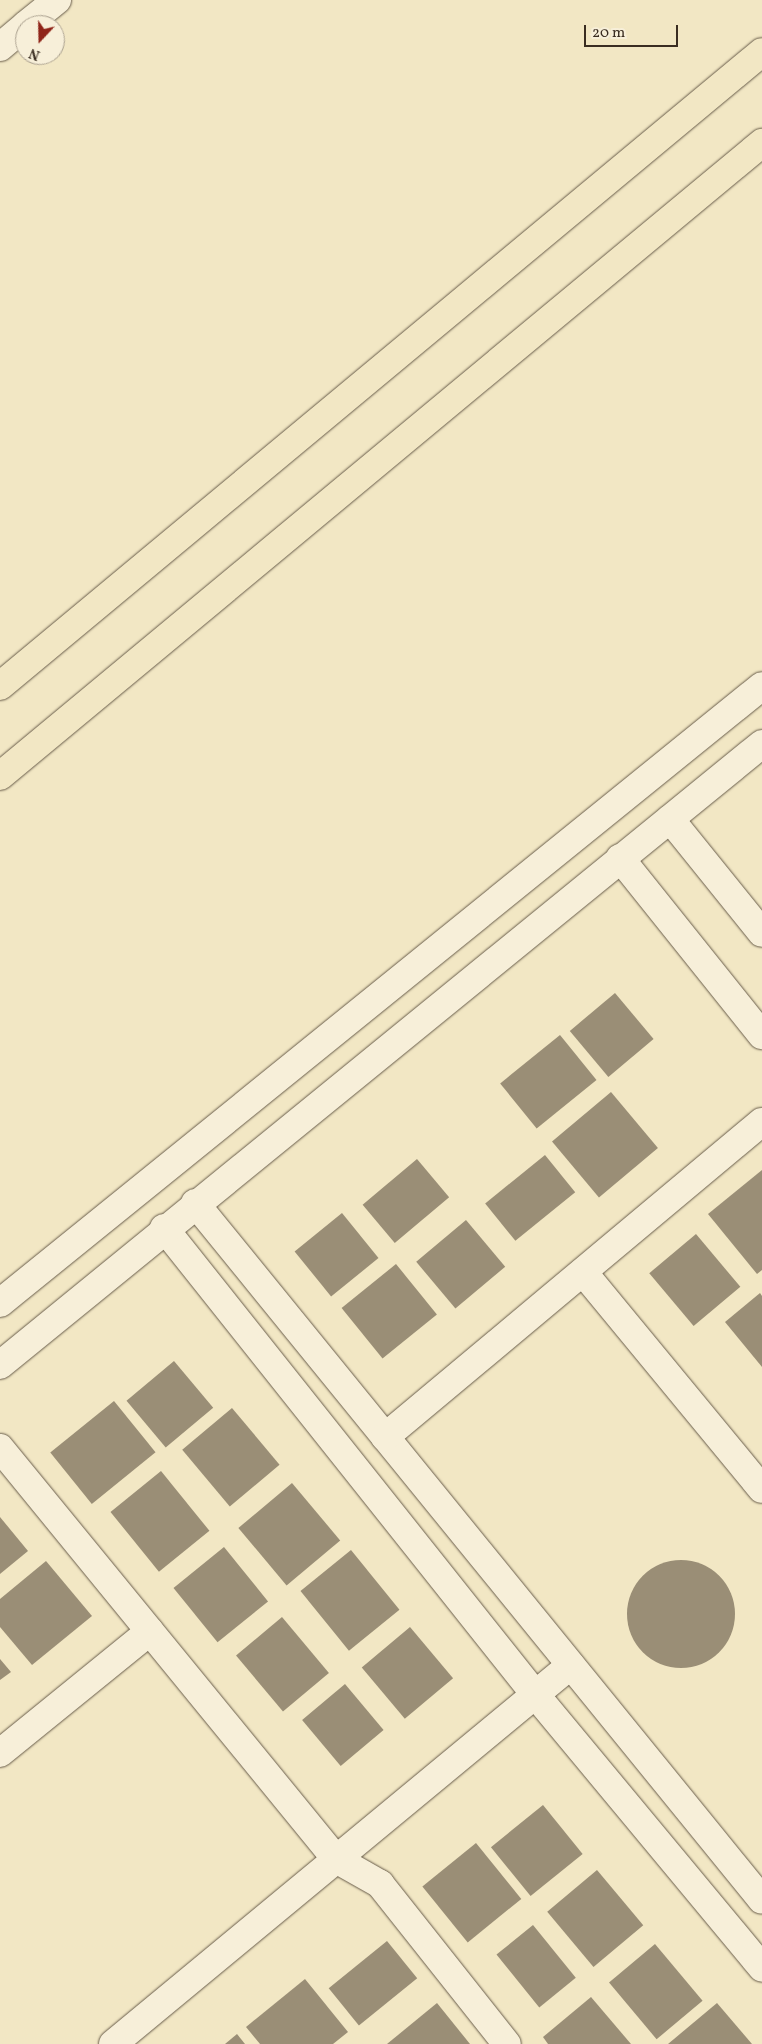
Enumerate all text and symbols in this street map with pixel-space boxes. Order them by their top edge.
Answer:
north arrow [15,15,65,65]
scale bar [587,15,681,47]
text: 20 m [592,23,625,44]
text: N [27,43,43,64]

